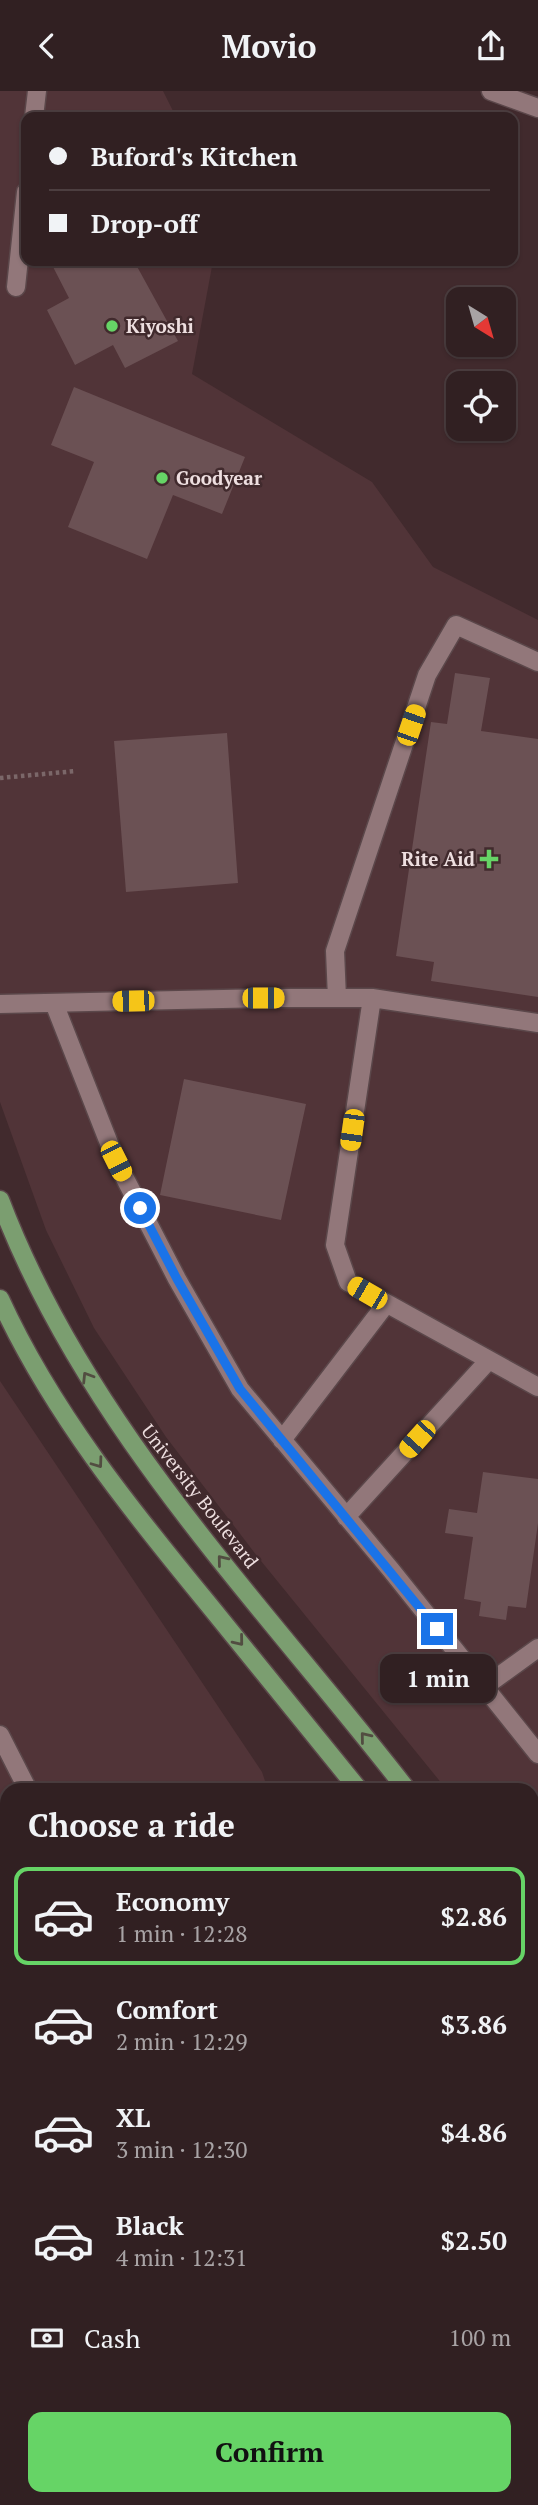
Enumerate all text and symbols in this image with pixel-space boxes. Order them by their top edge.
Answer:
text: Movio [221,25,317,67]
icon: back [28,27,66,65]
icon: share [472,27,510,65]
text: Buford's Kitchen [91,139,298,173]
text: Drop-off [91,206,198,240]
north arrow [446,287,516,357]
map controls [446,287,516,441]
place label: Kiyoshi [126,313,194,338]
marker: Kiyoshi [104,318,120,334]
button: locate [446,371,516,441]
place label: Goodyear [176,465,263,490]
marker: Goodyear [154,470,170,486]
car [395,702,428,748]
place label: Rite Aid [401,846,476,871]
marker: Rite Aid [481,851,497,867]
car [243,988,285,1009]
car [112,990,155,1012]
car [339,1108,366,1152]
car [98,1138,135,1184]
route start [124,1192,156,1224]
car [344,1273,391,1313]
one-way arrow [83,1371,96,1384]
car [396,1416,439,1462]
street label: University Boulevard [136,1419,265,1573]
one-way arrow [90,1455,102,1468]
one-way arrow [218,1555,230,1568]
route end [421,1613,453,1645]
one-way arrow [230,1634,243,1646]
callout: 1 min [379,1653,495,1703]
text: 1 min [407,1663,469,1694]
one-way arrow [360,1733,373,1745]
text: Choose a ride [28,1804,235,1846]
text: Economy [116,1884,229,1918]
icon: car [32,1885,95,1948]
text: $2.86 [441,1899,507,1933]
text: 1 min · 12:28 [116,1918,248,1949]
text: Comfort [116,1992,218,2026]
icon: car [32,1993,95,2056]
text: $3.86 [441,2007,507,2041]
text: 2 min · 12:29 [116,2026,248,2057]
text: XL [116,2100,150,2134]
icon: car [32,2101,95,2164]
text: $4.86 [441,2115,507,2149]
text: 3 min · 12:30 [116,2134,248,2165]
text: Black [116,2208,184,2242]
icon: car [32,2209,95,2272]
text: $2.50 [441,2223,507,2257]
text: 4 min · 12:31 [116,2242,248,2273]
icon: cash [28,2319,66,2357]
text: Cash [84,2321,140,2355]
text: 100 m [449,2322,511,2353]
button: Confirm [28,2412,511,2492]

